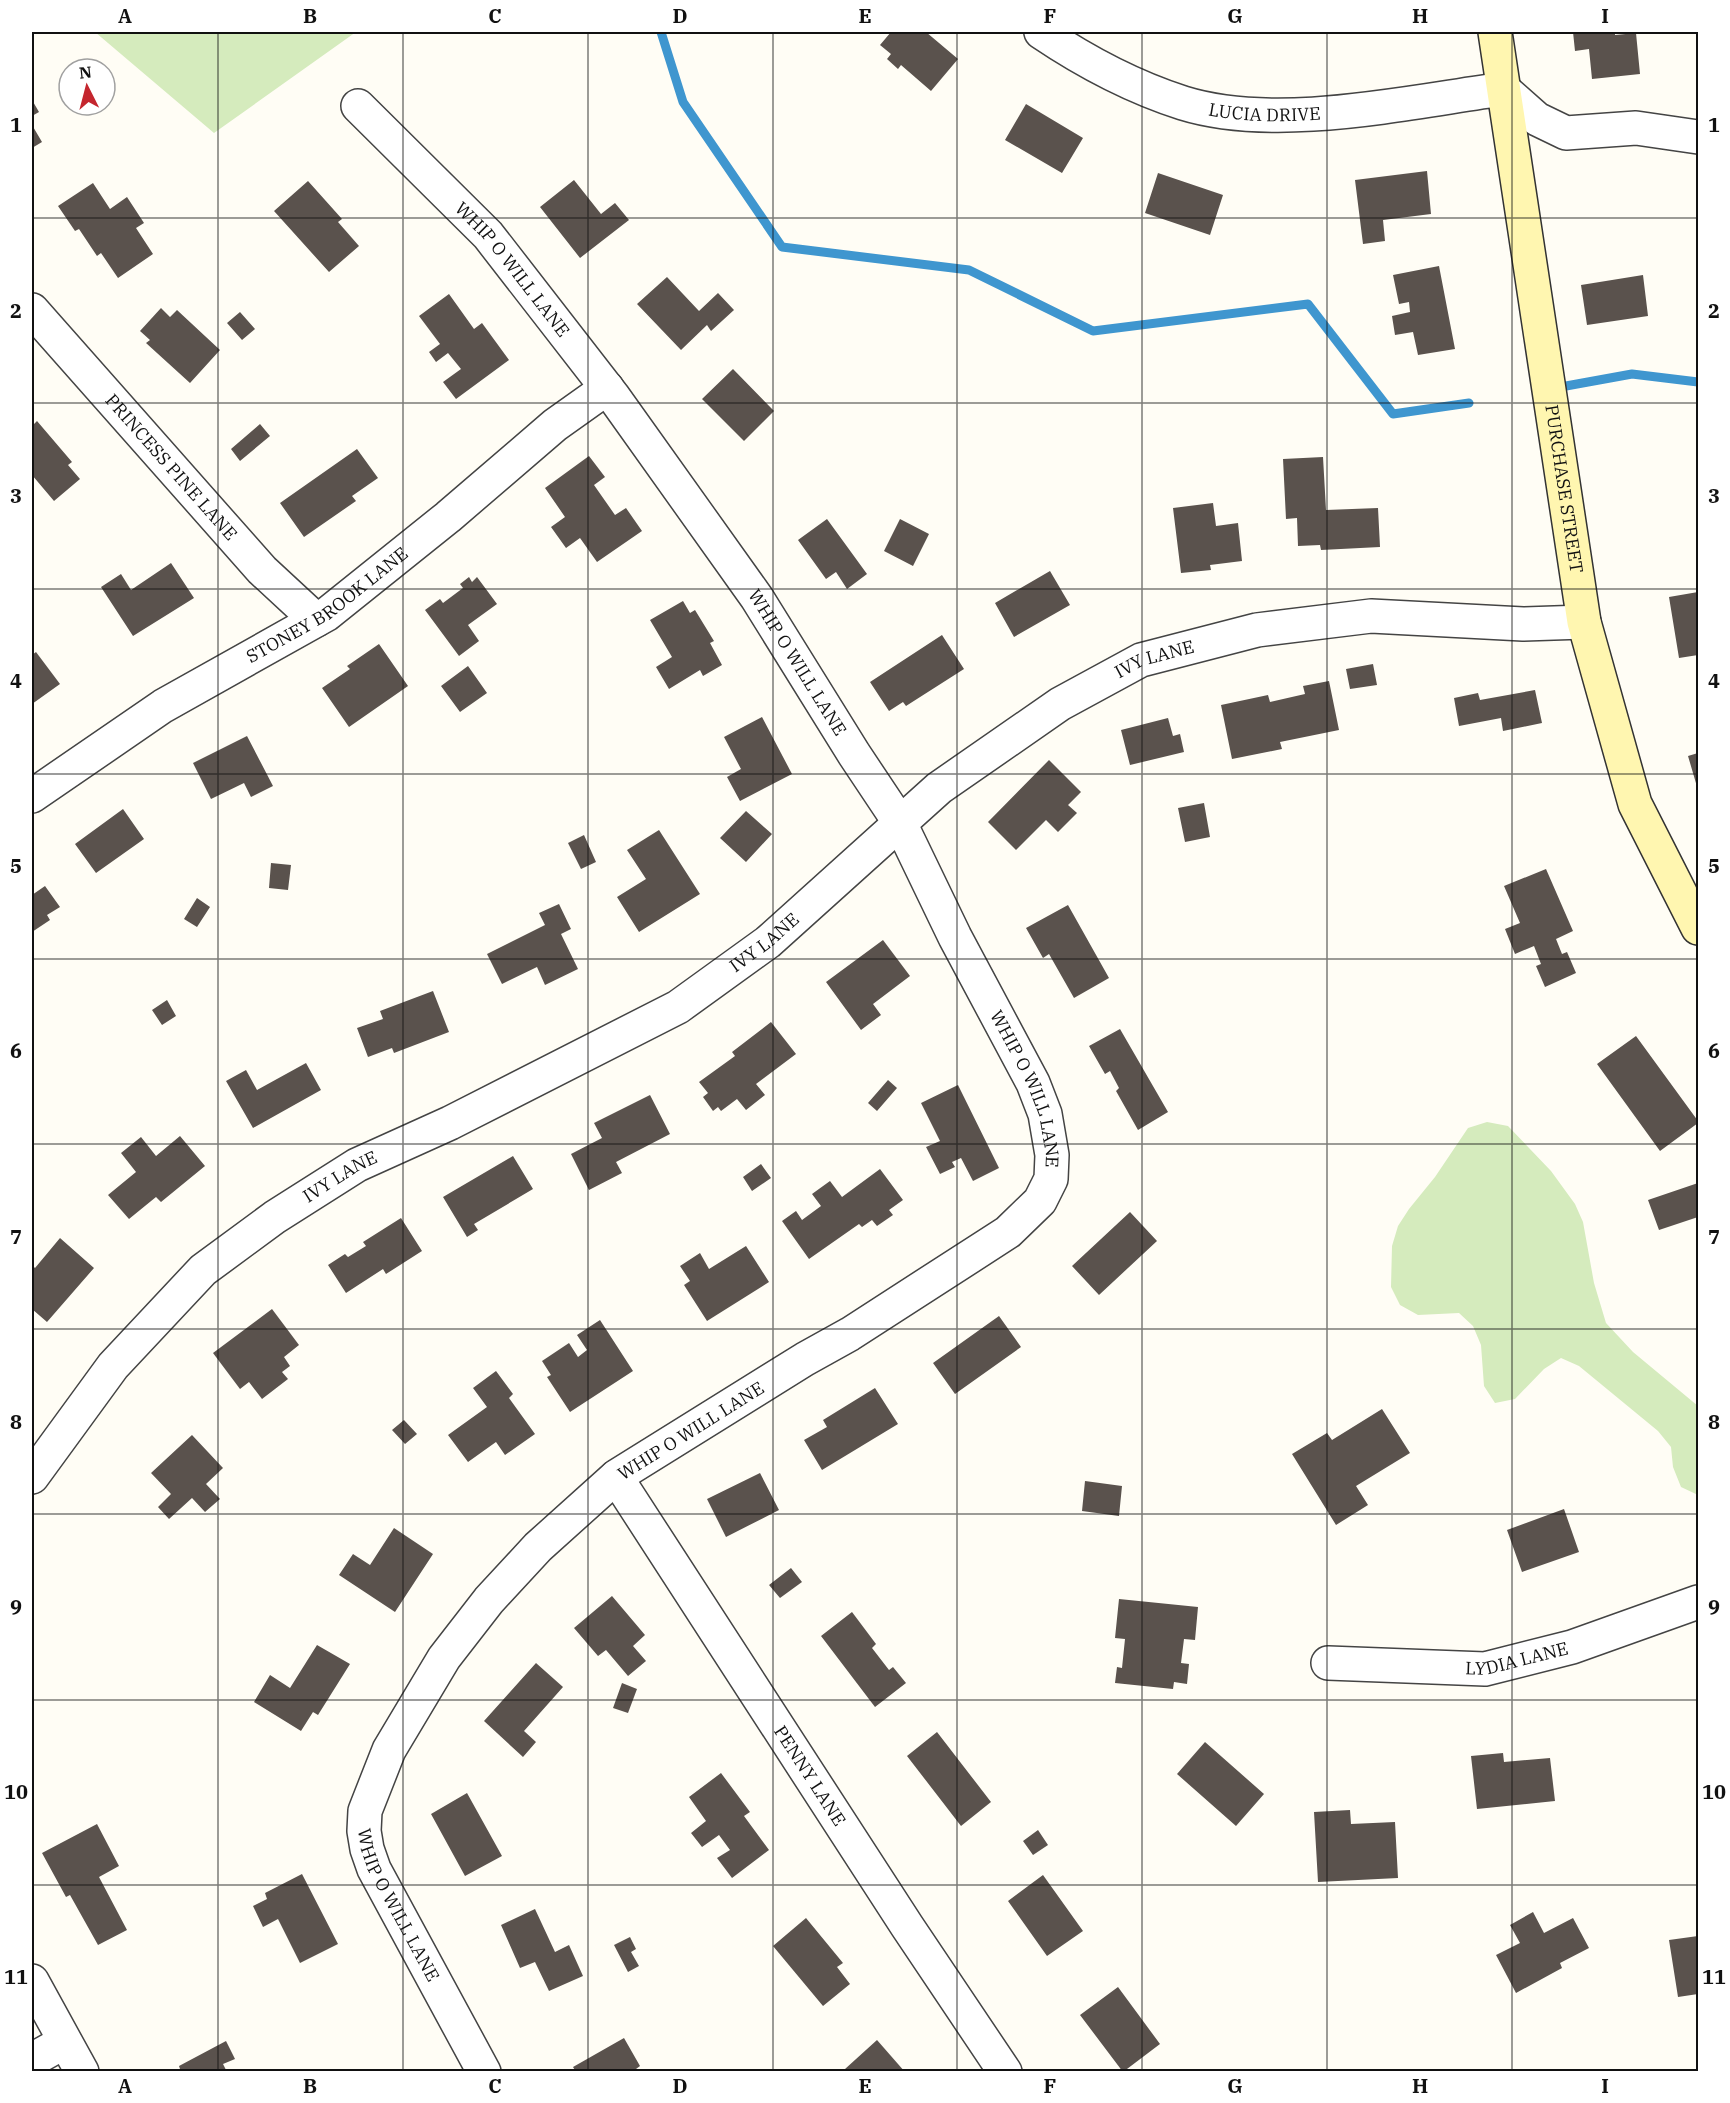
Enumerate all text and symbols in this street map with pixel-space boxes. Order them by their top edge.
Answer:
text: A [118,2,132,29]
text: B [303,2,317,29]
text: C [488,2,502,29]
text: D [672,2,688,29]
text: E [858,2,872,29]
text: F [1044,2,1056,29]
text: G [1227,2,1243,29]
text: H [1412,2,1428,29]
text: I [1601,2,1609,29]
north arrow [57,57,117,117]
text: N [78,61,93,83]
street label: LUCIA DRIVE [1207,98,1321,126]
text: 1 [10,111,22,138]
text: 1 [1708,111,1720,138]
street label: WHIP O WILL LANE [450,197,575,341]
text: 2 [10,297,22,324]
text: 2 [1708,297,1720,324]
street label: PRINCESS PINE LANE [101,389,242,545]
street label: PURCHASE STREET [1540,403,1588,575]
text: 3 [10,482,22,509]
text: 3 [1708,482,1720,509]
street label: STONEY BROOK LANE [242,542,412,668]
street label: WHIP O WILL LANE [743,585,852,740]
street label: IVY LANE [1110,635,1196,683]
text: 4 [10,667,22,694]
text: 4 [1708,667,1720,694]
text: 5 [10,852,22,879]
text: 5 [1708,852,1720,879]
street label: IVY LANE [725,908,804,977]
street label: WHIP O WILL LANE [985,1006,1064,1168]
text: 6 [10,1037,22,1064]
text: 6 [1708,1037,1720,1064]
street label: IVY LANE [298,1145,381,1207]
text: 7 [10,1223,22,1250]
text: 7 [1708,1223,1720,1250]
street label: WHIP O WILL LANE [613,1376,768,1485]
text: 8 [10,1408,22,1435]
text: 8 [1708,1408,1720,1435]
text: 9 [10,1593,22,1620]
text: 9 [1708,1593,1720,1620]
street label: LYDIA LANE [1465,1636,1571,1680]
street label: PENNY LANE [769,1721,851,1830]
text: 10 [4,1778,28,1805]
text: 10 [1702,1778,1726,1805]
street label: WHIP O WILL LANE [353,1827,445,1985]
text: 11 [4,1963,28,1990]
text: 11 [1702,1963,1726,1990]
text: A [118,2072,132,2099]
text: B [303,2072,317,2099]
text: C [488,2072,502,2099]
text: D [672,2072,688,2099]
text: E [858,2072,872,2099]
text: F [1044,2072,1056,2099]
text: G [1227,2072,1243,2099]
text: H [1412,2072,1428,2099]
text: I [1601,2072,1609,2099]

